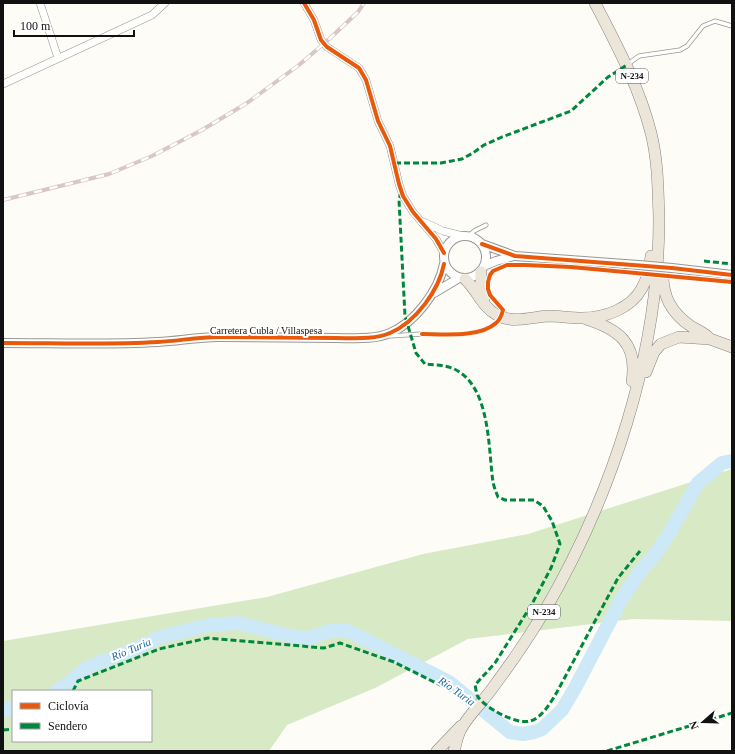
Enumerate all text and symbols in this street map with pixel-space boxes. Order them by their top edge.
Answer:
scale bar [14,12,134,38]
text: 100 m [20,19,51,33]
road number: N-234 [616,69,648,83]
street label: Carretera Cubla / Villaspesa [210,325,323,336]
road number: N-234 [528,605,560,619]
water label: Río Turia [108,635,153,663]
water label: Río Turia [436,674,478,708]
legend [12,690,152,742]
text: Ciclovía [48,699,89,713]
north arrow [683,702,723,742]
text: Sendero [48,719,87,733]
text: N [687,720,701,731]

